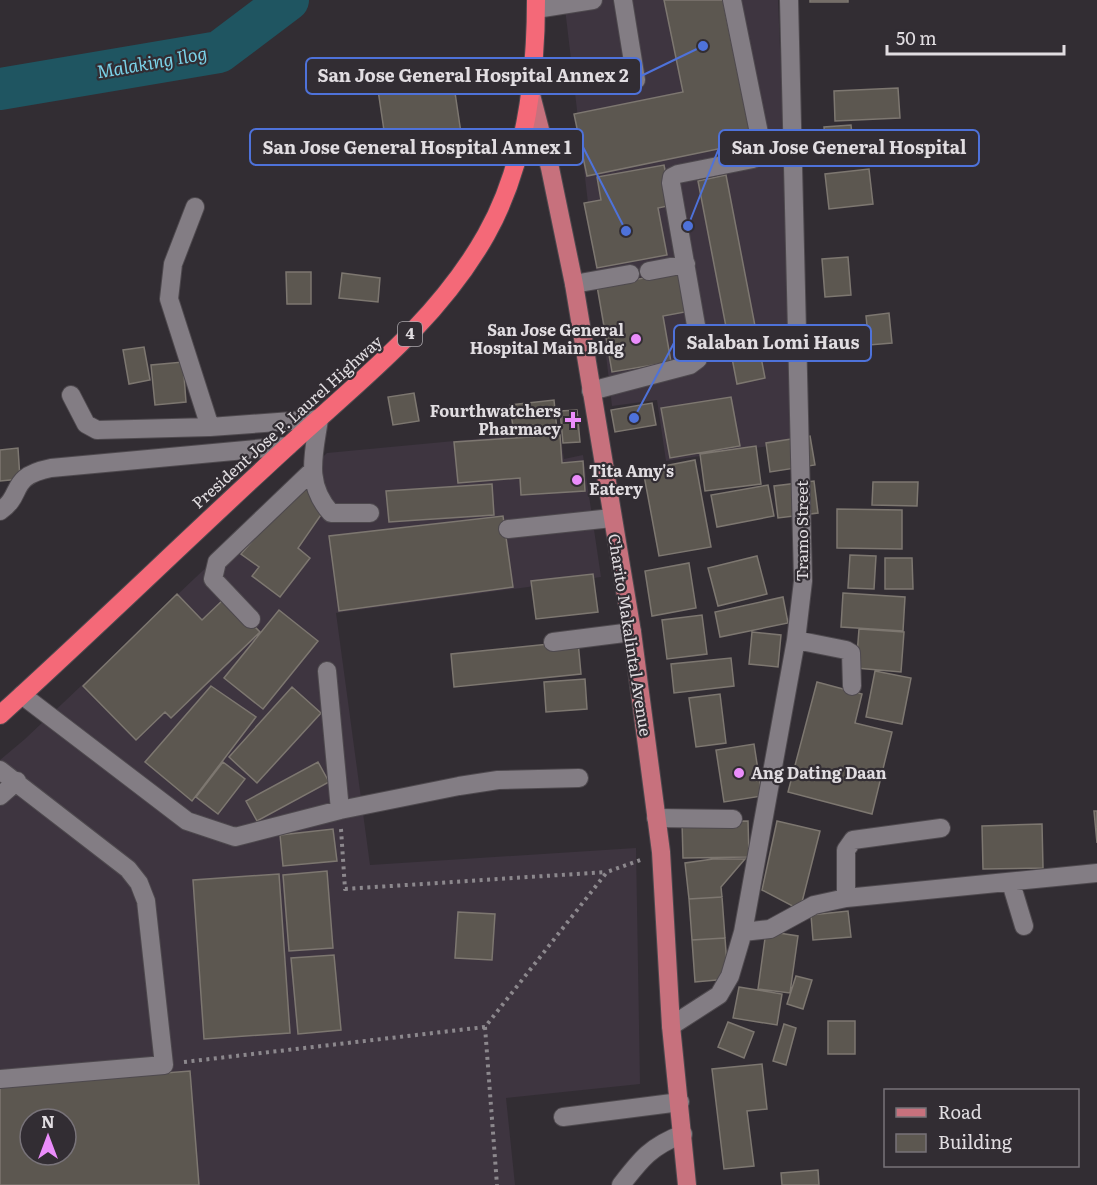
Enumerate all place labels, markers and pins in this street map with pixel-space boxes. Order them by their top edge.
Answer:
callout: San Jose General Hospital Annex 2 [306,58,641,94]
callout: San Jose General Hospital Annex 1 [250,129,583,165]
callout: San Jose General Hospital [719,130,979,166]
place label: San Jose General Hospital Main Bldg [470,317,624,359]
callout: Salaban Lomi Haus [674,325,871,361]
marker: San Jose General Hospital Main Bldg [629,332,643,346]
place label: Fourthwatchers Pharmacy [430,398,561,440]
marker: Fourthwatchers Pharmacy [566,413,580,427]
place label: Tita Amy's Eatery [589,458,674,500]
marker: Tita Amy's Eatery [570,473,584,487]
place label: Ang Dating Daan [751,760,887,784]
marker: Ang Dating Daan [732,766,746,780]

